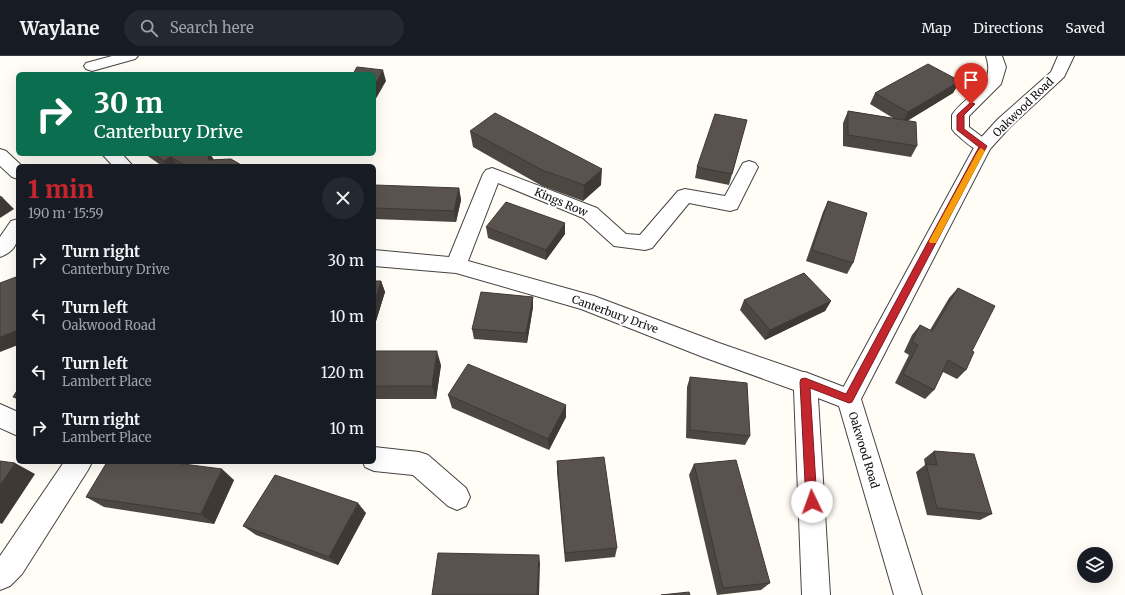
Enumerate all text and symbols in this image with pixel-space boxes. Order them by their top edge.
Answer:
search box [124,10,404,46]
text: Waylane [20,16,100,40]
icon: search [138,17,160,39]
text: Search here [170,18,254,37]
text: Map [921,19,951,37]
text: Directions [973,19,1043,37]
text: Saved [1065,19,1105,37]
pin [954,63,988,104]
icon: arrive [960,69,982,91]
street label: Oakwood Road [990,74,1057,140]
text: 30 m [94,85,163,121]
icon: right [28,88,80,140]
text: Canterbury Drive [94,120,243,143]
text: 1 min [28,174,94,205]
button: close [322,177,364,219]
street label: Kings Row [532,185,590,220]
text: 190 m · 15:59 [28,205,103,222]
text: Turn right [62,242,140,261]
icon: right [28,249,50,271]
text: 30 m [327,251,364,270]
text: Canterbury Drive [62,261,170,278]
street label: Canterbury Drive [570,292,660,336]
text: Turn left [62,298,128,317]
icon: left [28,305,50,327]
text: 10 m [330,307,364,326]
text: Oakwood Road [62,317,156,334]
text: Turn left [62,354,128,373]
icon: left [28,361,50,383]
text: 120 m [321,363,364,382]
text: Lambert Place [62,373,152,390]
text: Turn right [62,410,140,429]
street label: Oakwood Road [846,410,882,490]
icon: right [28,417,50,439]
text: 10 m [330,419,364,438]
text: Lambert Place [62,429,152,446]
position arrow [791,481,833,523]
map controls [1077,547,1113,583]
button: layers [1077,547,1113,583]

